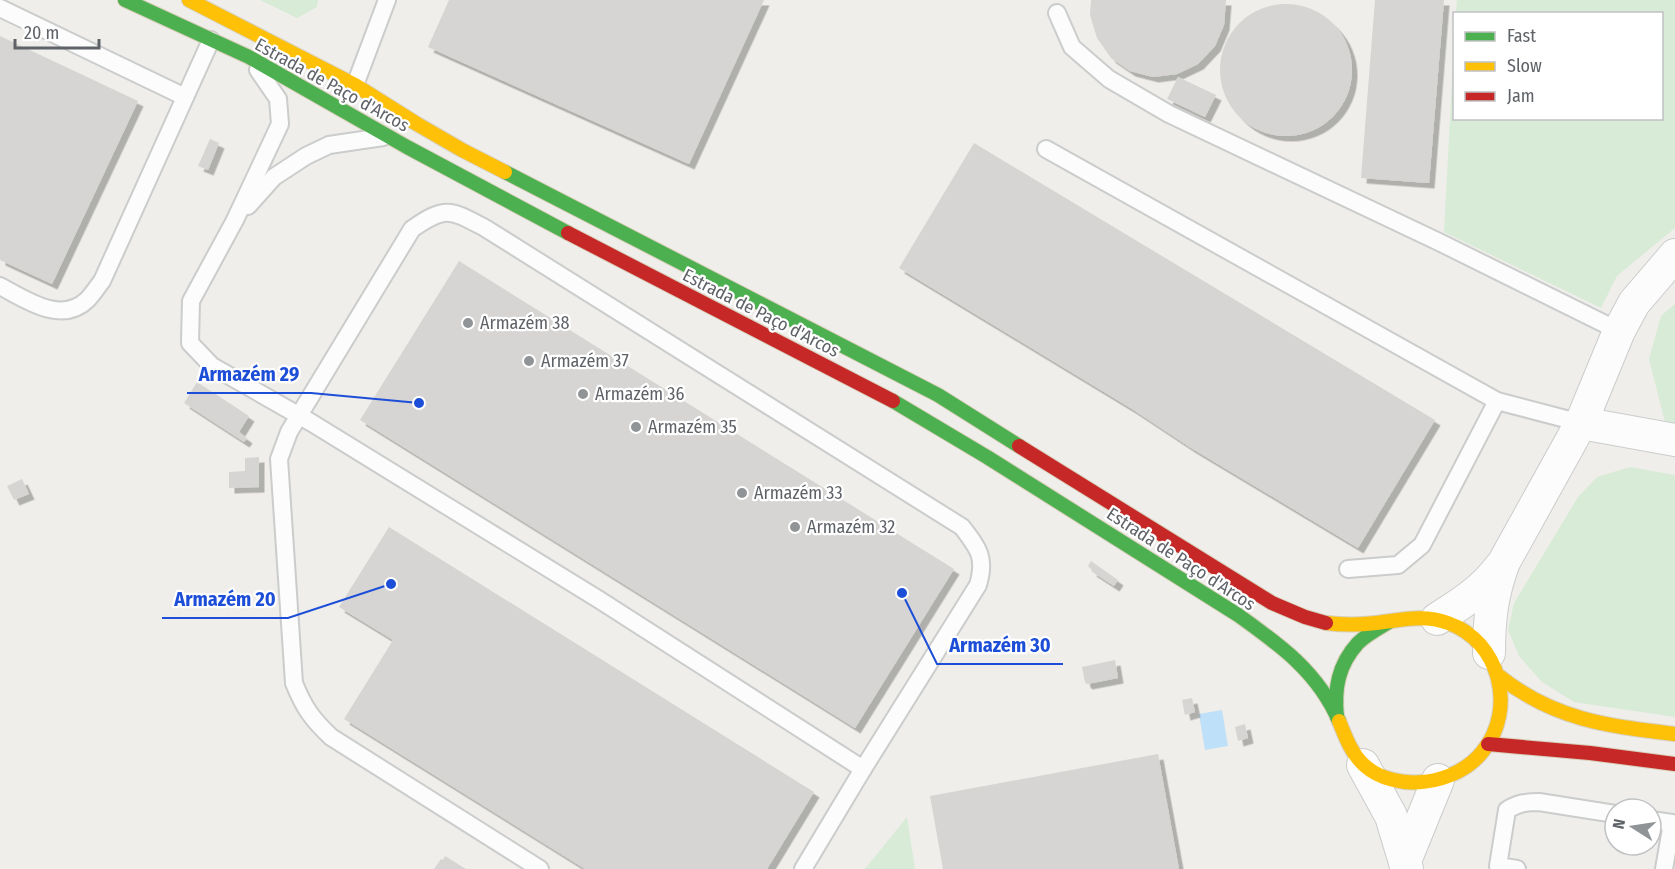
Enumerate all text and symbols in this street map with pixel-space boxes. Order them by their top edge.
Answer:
scale bar [15,12,99,50]
legend [1453,12,1663,120]
text: 20 m [24,22,59,44]
text: Fast [1507,25,1536,47]
street label: Estrada de Paço d'Arcos [251,33,413,137]
text: Slow [1507,55,1542,77]
text: Jam [1507,85,1535,107]
street label: Estrada de Paço d'Arcos [679,264,843,362]
place label: Armazém 38 [480,312,569,334]
marker: Armazém 38 [461,316,475,330]
place label: Armazém 37 [541,350,629,372]
marker: Armazém 37 [522,354,536,368]
callout: Armazém 29 [187,355,311,393]
text: Armazém 29 [198,362,299,386]
place label: Armazém 36 [595,383,684,405]
marker: Armazém 36 [576,387,590,401]
place label: Armazém 35 [648,416,737,438]
marker: Armazém 35 [629,420,643,434]
place label: Armazém 33 [754,482,843,504]
marker: Armazém 33 [735,486,749,500]
street label: Estrada de Paço d'Arcos [1103,503,1260,615]
place label: Armazém 32 [807,516,895,538]
marker: Armazém 32 [788,520,802,534]
callout: Armazém 20 [162,580,288,618]
text: Armazém 20 [173,587,276,611]
callout: Armazém 30 [937,626,1063,664]
text: Armazém 30 [948,633,1051,657]
north arrow [1603,797,1663,857]
text: N [1609,817,1629,831]

